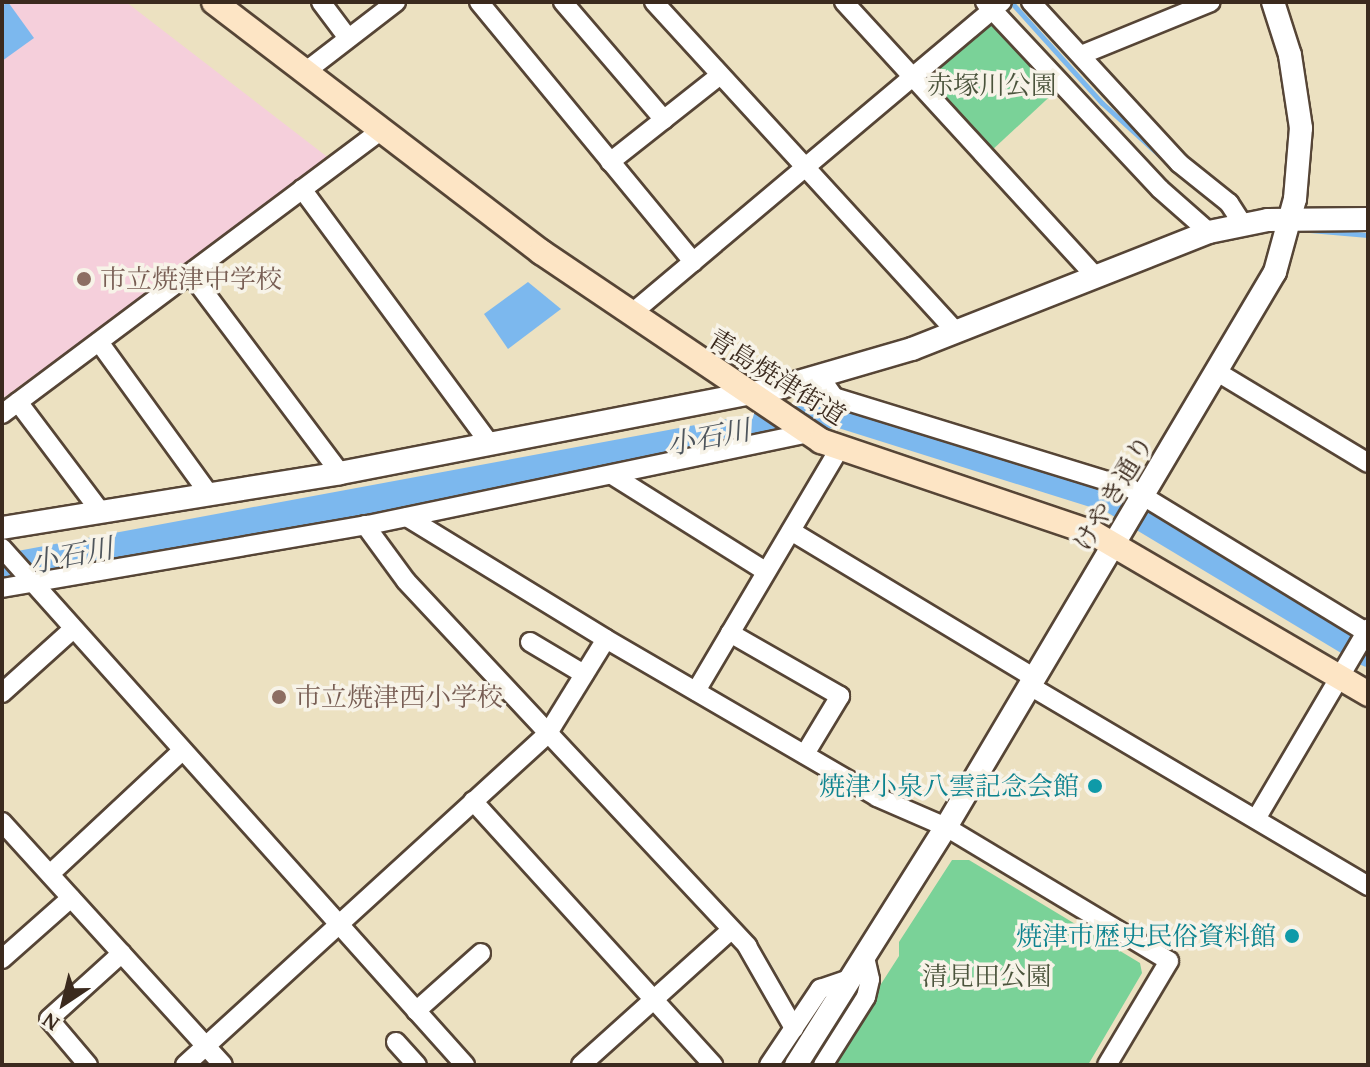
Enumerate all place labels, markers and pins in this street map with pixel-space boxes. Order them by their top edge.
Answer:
place label: 市立焼津中学校 [100,263,282,295]
marker: 市立焼津中学校 [75,270,93,288]
place label: 市立焼津西小学校 [295,681,503,713]
marker: 市立焼津西小学校 [270,688,288,706]
place label: 焼津小泉八雲記念会館 [819,770,1079,802]
marker: 焼津小泉八雲記念会館 [1086,777,1104,795]
place label: 焼津市歴史民俗資料館 [1016,920,1276,952]
marker: 焼津市歴史民俗資料館 [1283,927,1301,945]

